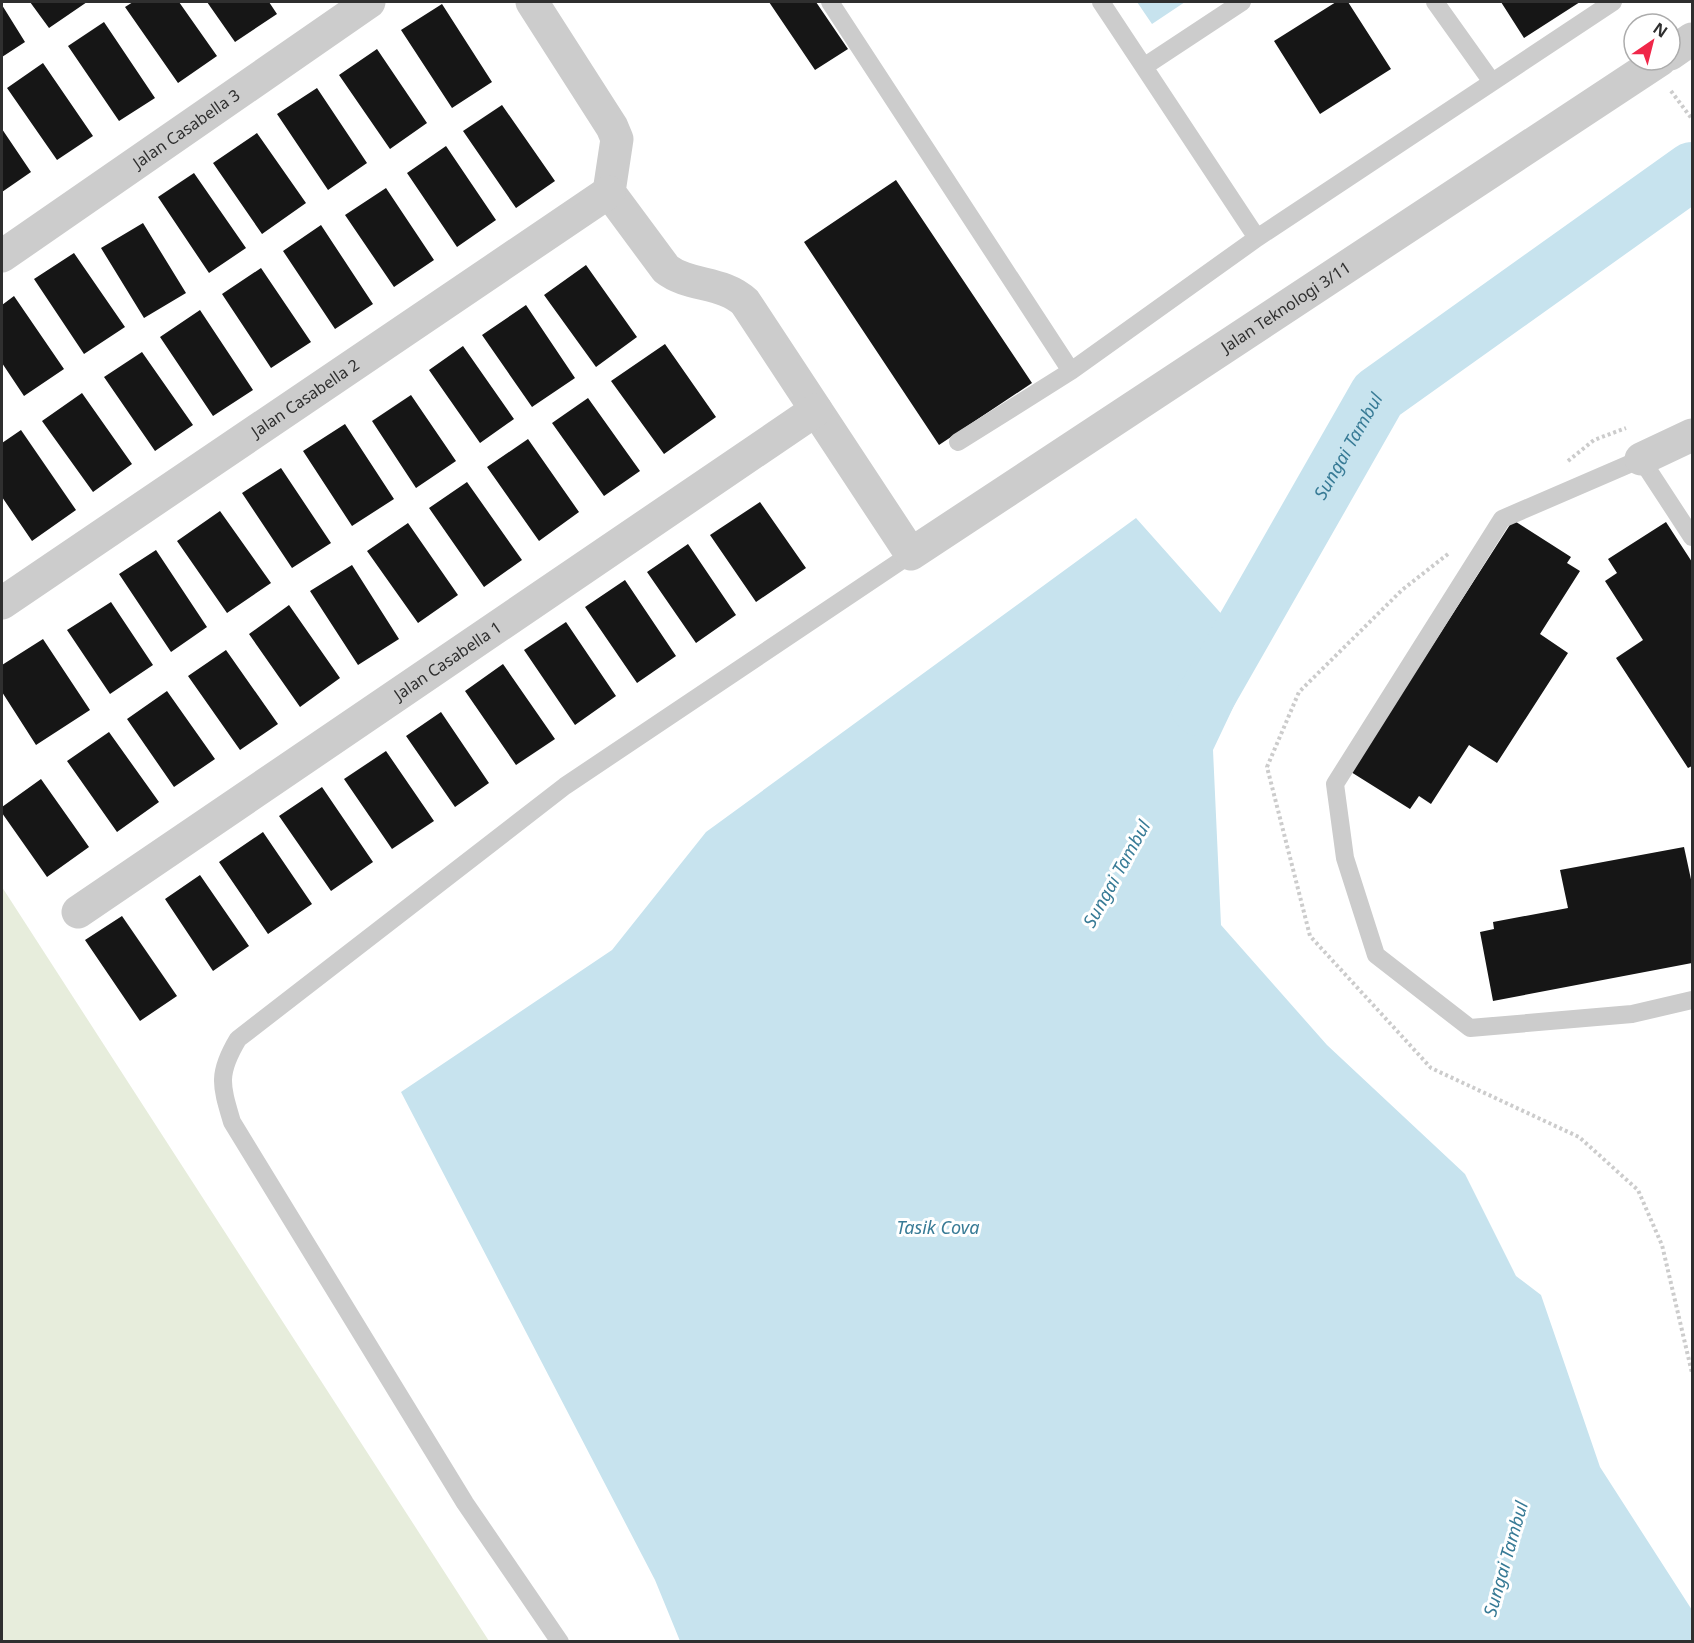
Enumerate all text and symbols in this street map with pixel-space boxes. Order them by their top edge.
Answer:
north arrow [1622,12,1682,72]
text: N [1649,17,1672,42]
street label: Jalan Casabella 3 [127,84,244,174]
street label: Jalan Teknologi 3/11 [1215,256,1355,359]
street label: Jalan Casabella 2 [245,353,363,443]
water label: Sungai Tambul [1308,388,1388,504]
street label: Jalan Casabella 1 [388,616,506,706]
water label: Sungai Tambul [1077,815,1156,931]
water label: Tasik Cova [897,1215,979,1239]
water label: Sungai Tambul [1477,1498,1533,1619]

